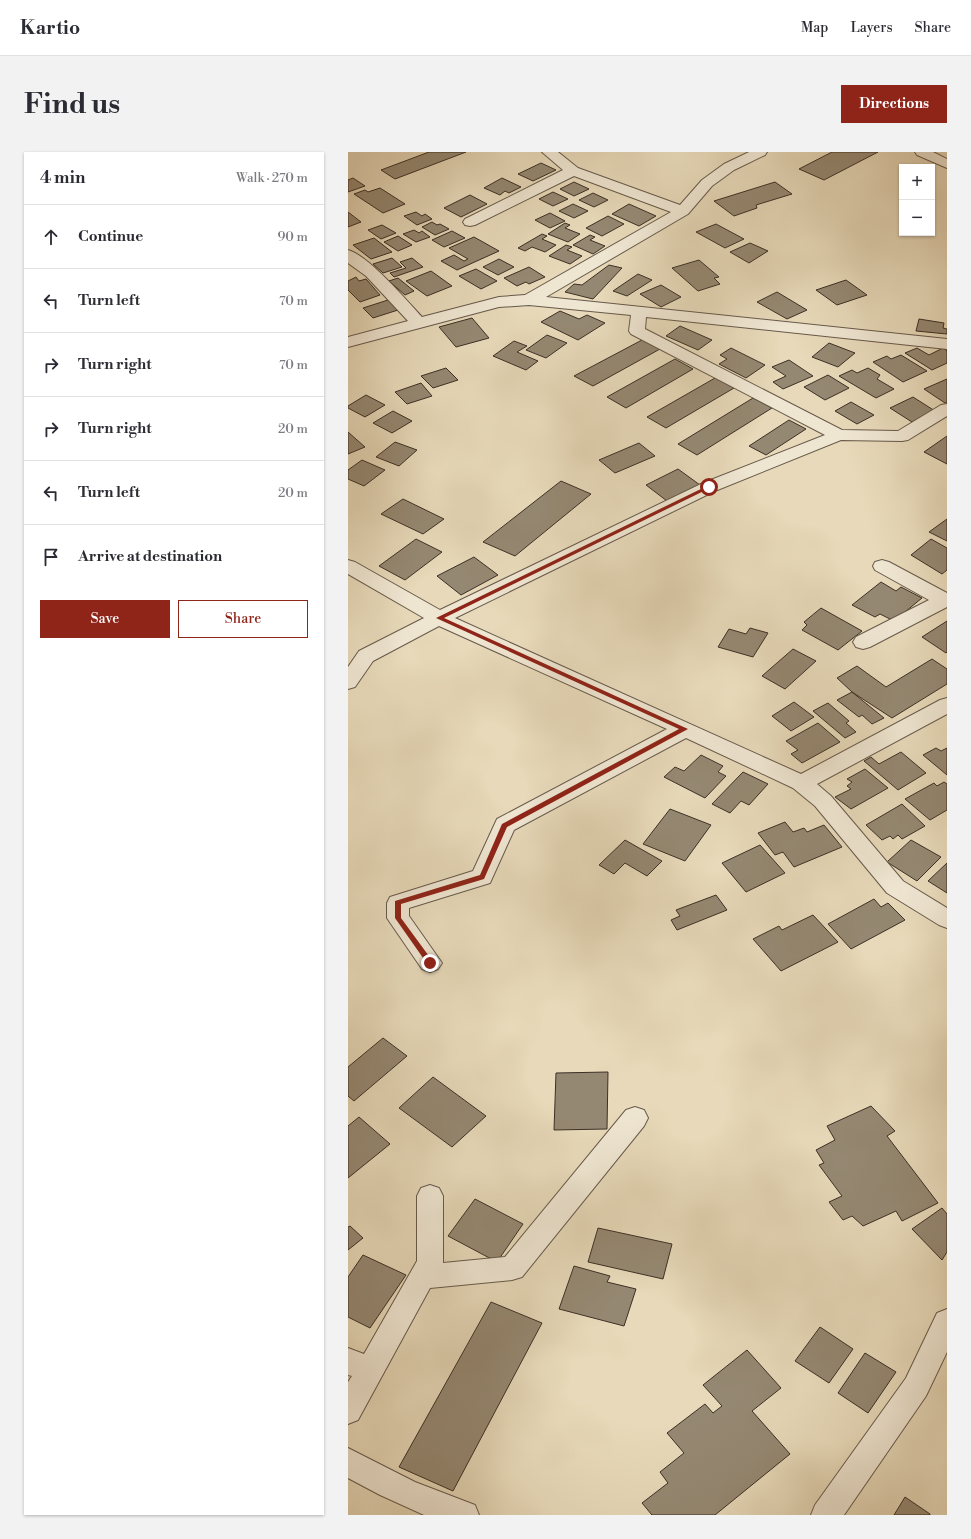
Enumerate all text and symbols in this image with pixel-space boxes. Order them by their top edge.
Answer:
text: Kartio [20,16,80,40]
text: Map [801,19,828,37]
text: Layers [850,19,893,37]
text: Share [915,19,951,37]
button: Directions [841,85,947,123]
text: Find us [24,87,120,122]
map controls [899,164,935,236]
button: + [899,164,935,200]
text: 4 min [40,167,85,189]
text: Walk · 270 m [236,170,308,186]
button: − [899,200,935,236]
icon: ahead [40,226,62,248]
text: Continue [78,227,143,246]
text: 90 m [277,229,308,245]
icon: left [40,290,62,312]
text: Turn left [78,291,140,310]
text: 70 m [279,293,308,309]
icon: right [40,354,62,376]
text: Turn right [78,355,152,374]
text: 70 m [279,357,308,373]
icon: right [40,418,62,440]
text: Turn right [78,419,152,438]
text: 20 m [278,421,308,437]
route start [700,478,718,496]
icon: left [40,482,62,504]
text: Turn left [78,483,140,502]
text: 20 m [278,485,308,501]
icon: arrive [40,546,62,568]
text: Arrive at destination [78,547,222,566]
button: Save [40,600,170,638]
button: Share [178,600,308,638]
route end [421,954,439,972]

